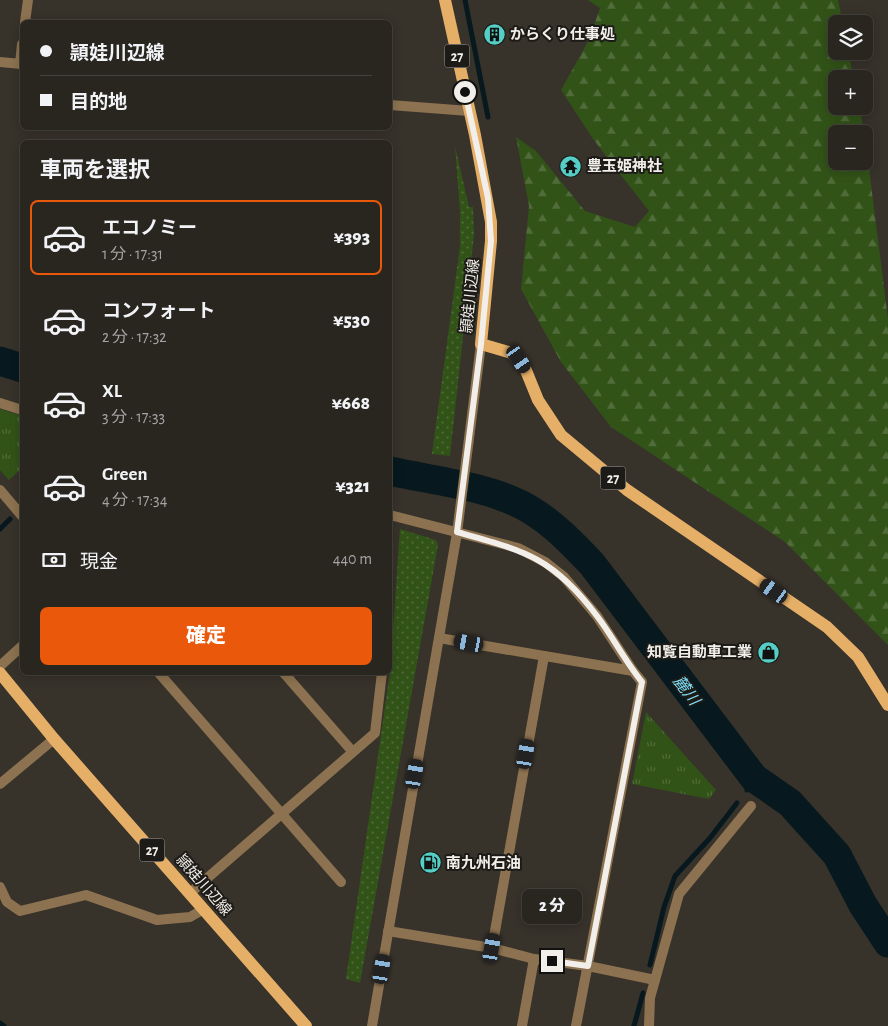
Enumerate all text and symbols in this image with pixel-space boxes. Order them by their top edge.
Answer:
map controls [828,15,873,170]
button: layers [828,15,873,60]
building icon: からくり仕事処 [482,22,506,46]
place label: からくり仕事処 [510,26,615,42]
text: 頴娃川辺線 [70,44,165,63]
road number: 27 [444,44,470,68]
button: + [828,70,873,115]
route start [454,81,476,103]
text: 目的地 [70,93,127,112]
button: − [828,125,873,170]
temple icon: 豊玉姫神社 [559,154,583,178]
place label: 豊玉姫神社 [587,157,662,174]
text: 車両を選択 [40,159,150,181]
icon: car [42,215,87,260]
text: エコノミー [102,219,197,238]
text: ¥393 [334,228,370,247]
text: 1 分 · 17:31 [102,246,163,262]
street label: 頴娃川辺線 [458,258,482,334]
icon: car [42,298,87,343]
text: コンフォート [102,302,215,321]
text: ¥530 [333,311,370,330]
text: 2 分 · 17:32 [102,329,167,345]
car [504,342,533,376]
icon: car [42,381,87,426]
text: XL [102,382,122,401]
text: ¥668 [331,394,370,413]
text: 3 分 · 17:33 [102,409,165,425]
icon: car [42,464,87,509]
text: Green [102,465,148,484]
road number: 27 [600,466,626,489]
text: ¥321 [335,477,370,496]
text: 4 分 · 17:34 [102,492,167,508]
icon: cash [40,546,68,574]
text: 440 m [333,551,372,567]
text: 現金 [80,553,118,572]
car [757,576,790,606]
button: 確定 [40,607,372,665]
car [452,633,485,653]
shop icon: 知覧自動車工業 [756,640,780,664]
place label: 知覧自動車工業 [647,644,752,660]
water label: 麓川 [670,672,704,710]
car [516,738,535,770]
car [405,758,424,790]
road number: 27 [140,838,164,862]
street label: 頴娃川辺線 [173,851,235,919]
fuel station icon: 南九州石油 [418,851,442,875]
place label: 南九州石油 [446,854,521,871]
callout: 2 分 [522,888,582,924]
text: 2 分 [539,898,565,914]
car [482,932,501,964]
route end [541,950,563,972]
car [372,953,391,985]

